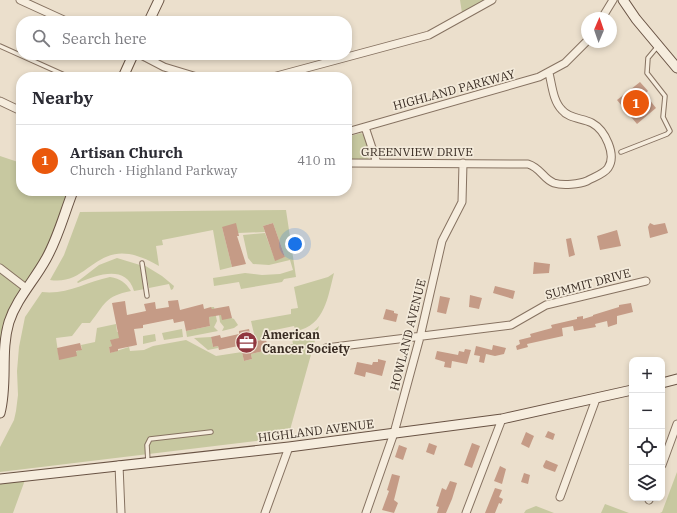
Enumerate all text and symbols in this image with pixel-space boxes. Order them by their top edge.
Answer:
north arrow [581,12,617,48]
search box [16,16,352,60]
icon: search [30,27,52,49]
text: Search here [62,29,147,48]
street label: HIGHLAND PARKWAY [391,66,517,113]
text: Nearby [32,87,93,109]
pin: 1 [623,88,649,118]
text: Artisan Church [70,143,183,162]
street label: GREENVIEW DRIVE [361,144,473,159]
text: 1 [41,152,49,169]
text: 410 m [297,152,336,169]
text: Church · Highland Parkway [70,162,237,179]
your location [285,234,305,254]
street label: SUMMIT DRIVE [543,265,632,302]
street label: HOWLAND AVENUE [386,277,429,392]
place label: American Cancer Society [262,327,350,356]
office icon: American Cancer Society [234,329,260,355]
map controls [629,357,665,501]
button: + [629,357,665,393]
button: − [629,393,665,429]
street label: HIGHLAND AVENUE [257,416,375,445]
button: locate [629,429,665,465]
button: layers [629,465,665,501]

